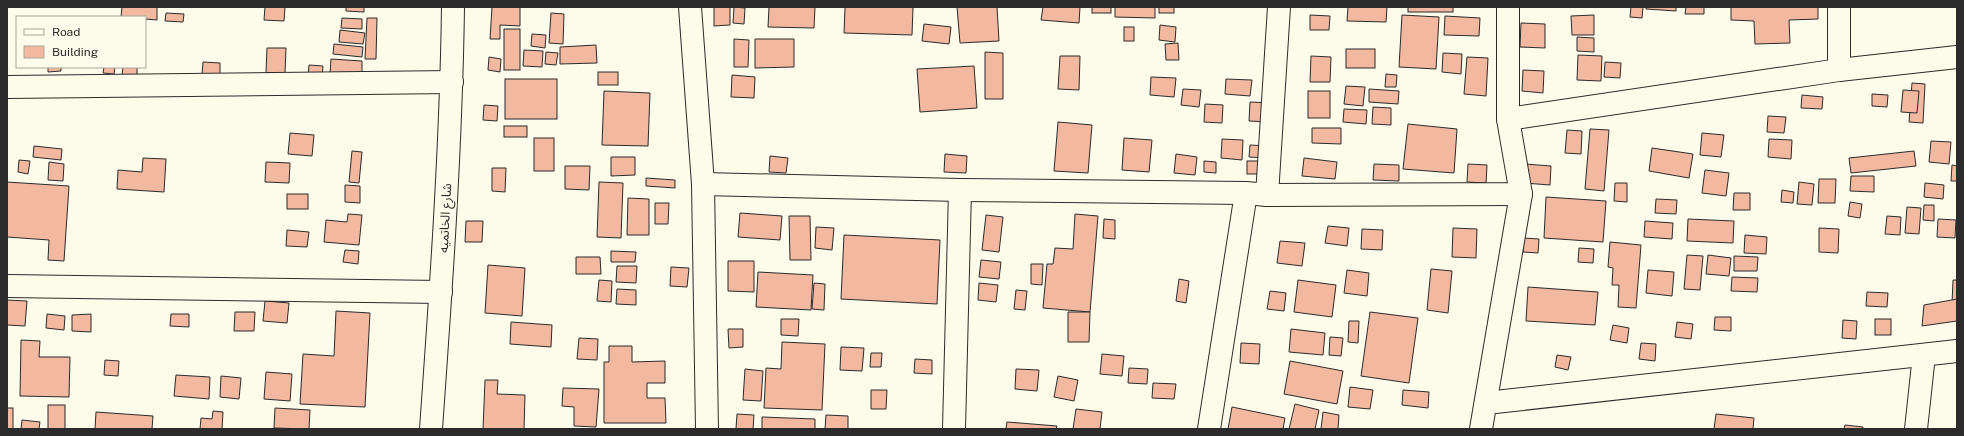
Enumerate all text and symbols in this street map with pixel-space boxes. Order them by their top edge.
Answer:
legend [16,16,146,68]
text: Road [52,25,80,39]
text: Building [52,45,98,59]
street label: شارع الخاتميه [436,183,457,253]

